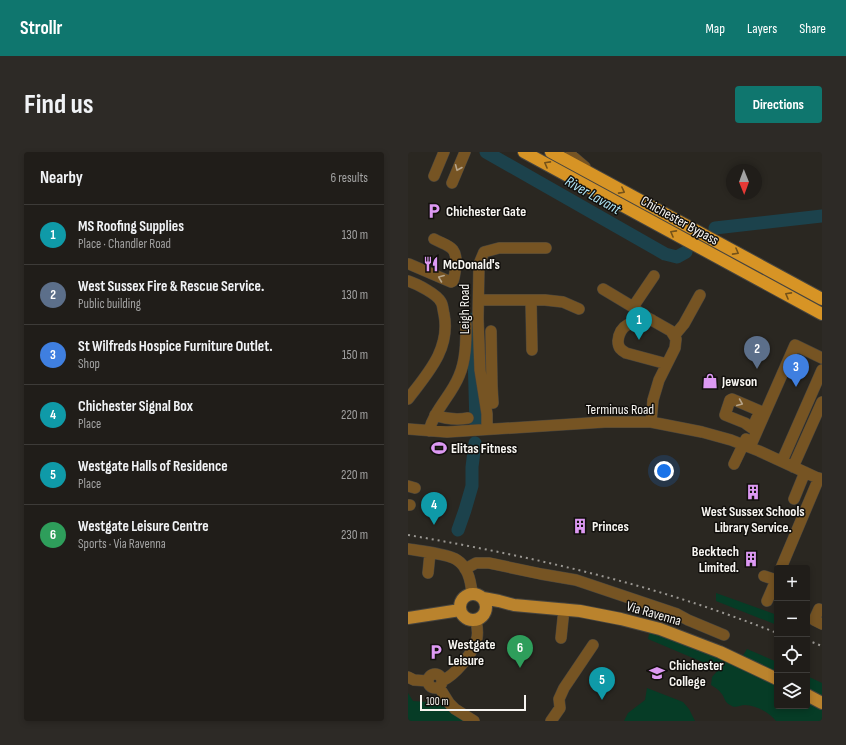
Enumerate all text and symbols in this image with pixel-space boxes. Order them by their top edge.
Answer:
text: Strollr [20,17,62,40]
text: Map [705,20,725,37]
text: Layers [747,20,777,37]
text: Share [799,20,826,37]
button: Directions [735,86,822,123]
text: Find us [24,88,93,121]
one-way arrow [544,162,551,169]
one-way arrow [455,164,463,171]
north arrow [726,164,762,200]
text: Nearby [40,168,83,188]
text: 6 results [330,170,368,186]
water label: River Lavant [561,172,624,219]
one-way arrow [618,186,625,193]
street label: Chichester Bypass [638,192,722,249]
parking icon: Chichester Gate [425,202,443,220]
place label: Chichester Gate [446,203,526,220]
text: MS Roofing Supplies [78,217,184,236]
text: 1 [50,227,56,243]
text: 130 m [342,227,368,243]
one-way arrow [670,230,678,238]
text: Place · Chandler Road [78,236,171,252]
one-way arrow [732,248,739,255]
restaurant icon: McDonald's [422,255,440,273]
place label: McDonald's [443,256,500,273]
one-way arrow [438,274,445,282]
text: West Sussex Fire & Rescue Service. [78,277,264,296]
street label: Leigh Road [456,284,473,334]
text: 2 [50,287,56,303]
text: 130 m [342,287,368,303]
one-way arrow [785,292,792,300]
text: Public building [78,296,141,312]
pin: 1 [626,307,652,340]
pin: 2 [744,336,770,369]
text: St Wilfreds Hospice Furniture Outlet. [78,337,273,356]
text: 3 [50,347,56,363]
text: 150 m [342,347,368,363]
pin: 3 [783,354,809,387]
text: Shop [78,356,100,372]
shop icon: Jewson [701,372,719,390]
place label: Jewson [721,373,757,390]
text: Chichester Signal Box [78,397,193,416]
one-way arrow [736,398,744,406]
street label: Terminus Road [586,401,654,418]
text: 4 [50,407,56,423]
text: 220 m [341,407,368,423]
text: Place [78,416,101,432]
sports icon: Elitas Fitness [430,439,448,457]
place label: Elitas Fitness [451,440,517,457]
text: Westgate Halls of Residence [78,457,228,476]
your location [654,461,674,481]
text: 5 [50,467,56,483]
text: 220 m [341,467,368,483]
text: Place [78,476,101,492]
building icon: West Sussex Schools Library Service. [744,483,762,501]
pin: 4 [421,492,447,525]
place label: West Sussex Schools Library Service. [701,503,805,536]
text: Westgate Leisure Centre [78,517,209,536]
building icon: Princes [571,517,589,535]
place label: Princes [592,518,629,535]
text: 6 [50,527,56,543]
text: 230 m [341,527,368,543]
text: Sports · Via Ravenna [78,536,166,552]
place label: Becktech Limited. [692,543,739,576]
building icon: Becktech Limited. [742,550,760,568]
map controls [774,565,810,709]
button: + [774,565,810,601]
street label: Via Ravenna [624,598,683,629]
button: − [774,601,810,637]
pin: 6 [507,635,533,668]
place label: Westgate Leisure [448,636,495,669]
button: locate [774,637,810,673]
parking icon: Westgate Leisure [427,643,445,661]
place label: Chichester College [669,657,724,690]
school or university icon: Chichester College [648,664,666,682]
pin: 5 [589,667,615,700]
button: layers [774,673,810,709]
scale bar [420,693,526,712]
text: 100 m [426,695,448,708]

